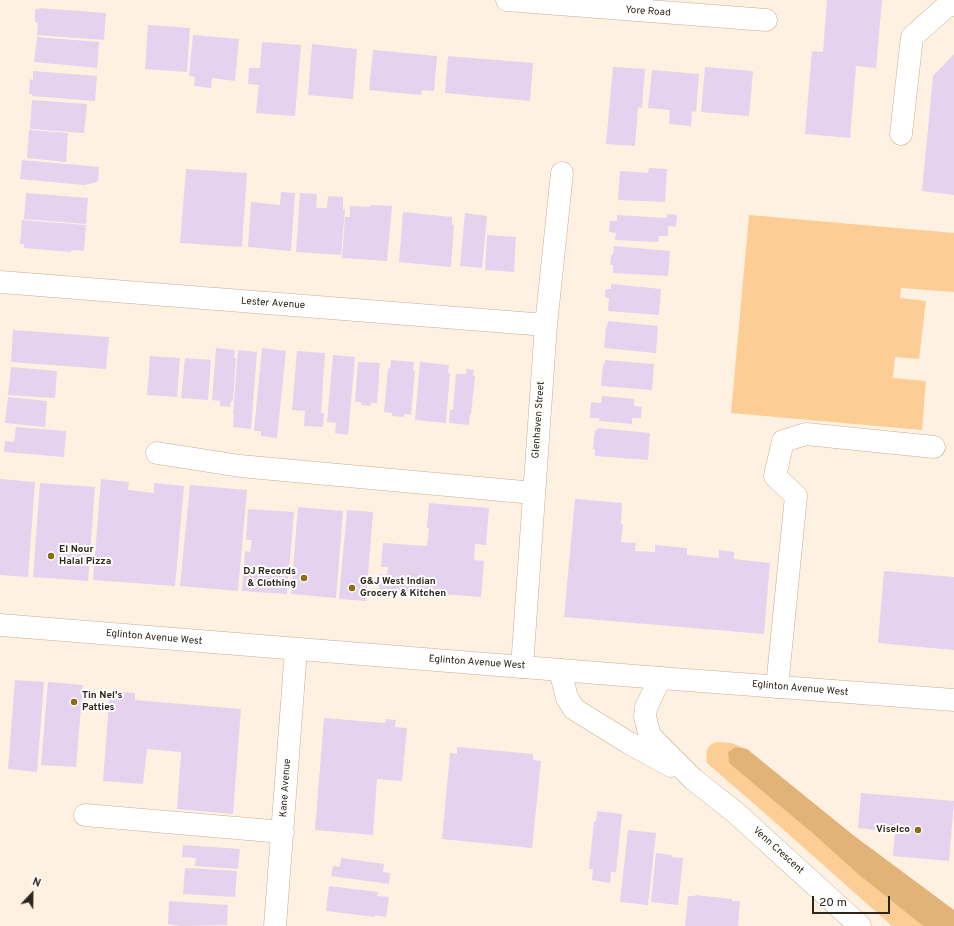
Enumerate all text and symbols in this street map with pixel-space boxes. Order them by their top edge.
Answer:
street label: Yore Road [625,4,671,20]
street label: Lester Avenue [241,296,305,312]
street label: Glenhaven Street [530,381,548,459]
place label: El Nour Halal Pizza [59,544,111,568]
marker: El Nour Halal Pizza [46,551,56,561]
place label: DJ Records & Clothing [243,566,296,590]
marker: DJ Records & Clothing [299,573,309,583]
place label: G&J West Indian Grocery & Kitchen [360,576,446,600]
marker: G&J West Indian Grocery & Kitchen [347,583,357,593]
street label: Eglinton Avenue West [105,628,203,648]
street label: Eglinton Avenue West [428,654,526,672]
street label: Eglinton Avenue West [751,679,849,699]
place label: Tin Nel's Patties [82,690,122,714]
marker: Tin Nel's Patties [69,697,79,707]
street label: Kane Avenue [278,758,294,818]
place label: Viselco [876,824,910,836]
street label: Venn Crescent [750,825,806,877]
marker: Viselco [913,825,923,835]
north arrow [12,874,52,914]
text: N [30,875,43,891]
scale bar [814,888,892,914]
text: 20 m [819,895,847,911]

